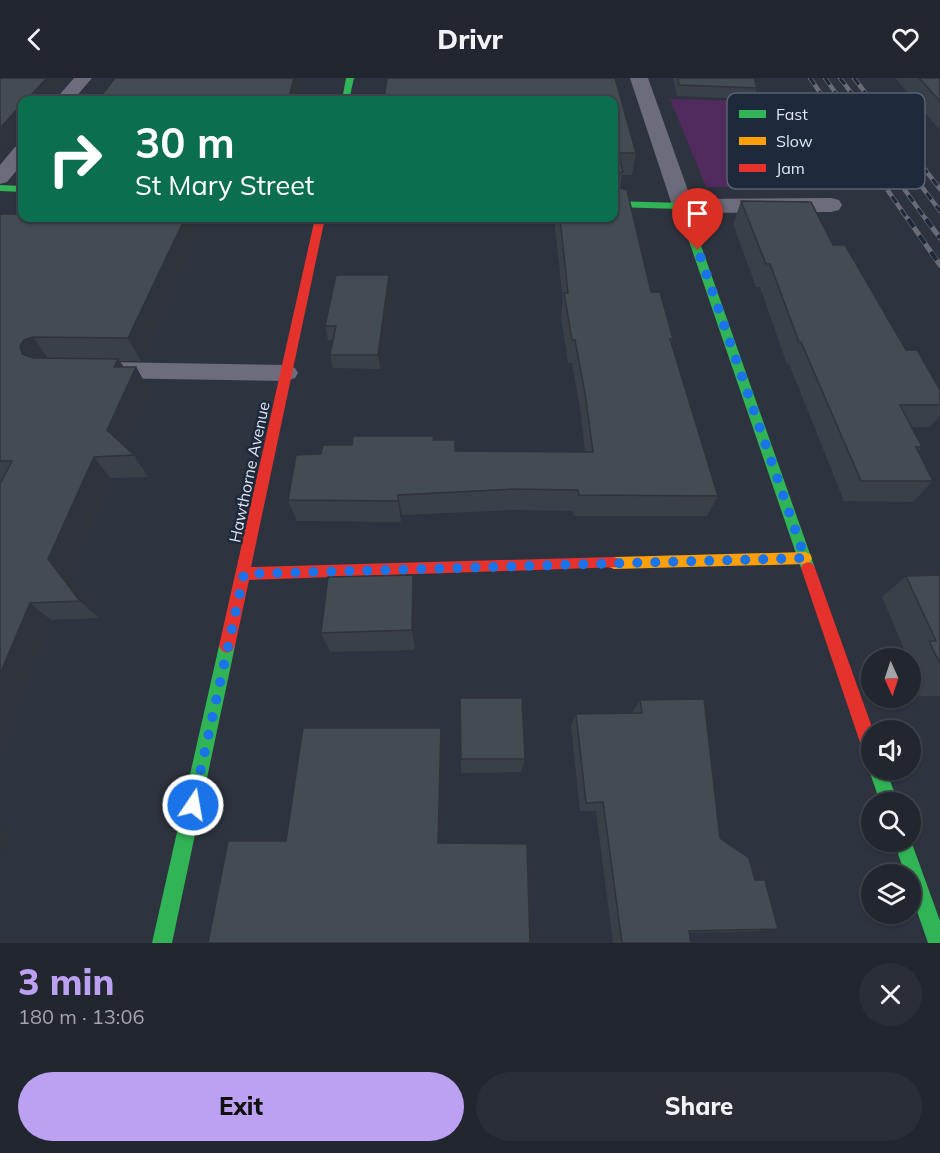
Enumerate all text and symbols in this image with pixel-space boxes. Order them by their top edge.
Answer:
text: Drivr [437,22,503,56]
icon: back [18,23,51,56]
icon: heart [889,23,922,56]
legend [727,93,925,189]
text: Fast [776,104,808,124]
text: 30 m [135,116,235,169]
icon: right [36,120,114,198]
text: Slow [776,131,813,151]
text: Jam [776,158,805,178]
text: St Mary Street [135,168,314,202]
pin [672,188,723,250]
icon: arrive [681,197,714,230]
street label: Hawthorne Avenue [224,400,274,544]
north arrow [861,648,921,708]
map controls [861,648,921,924]
button: sound [861,720,921,780]
position arrow [161,773,225,837]
button: search [861,792,921,852]
button: layers [861,864,921,924]
text: 3 min [18,959,114,1004]
button: close [859,963,922,1026]
text: 180 m · 13:06 [18,1004,144,1029]
button: Exit [18,1072,464,1141]
button: Share [476,1072,922,1141]

